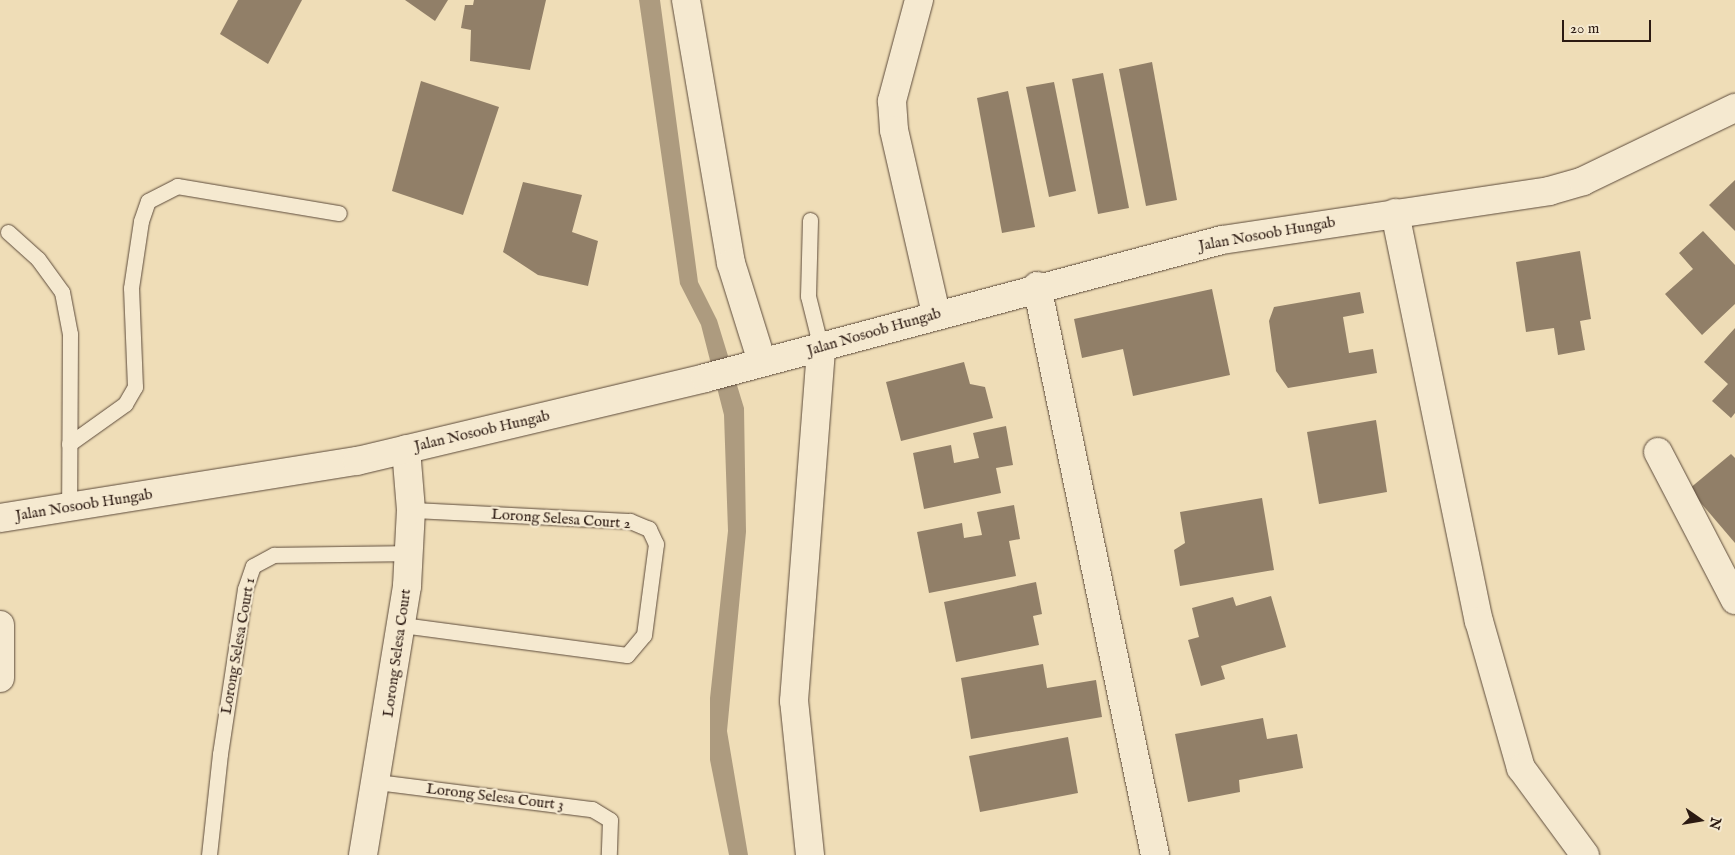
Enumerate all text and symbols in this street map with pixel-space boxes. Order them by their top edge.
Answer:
scale bar [1565,10,1654,42]
text: 20 m [1570,19,1599,38]
street label: Jalan Nosoob Hungab [1197,213,1337,255]
street label: Jalan Nosoob Hungab [805,304,943,360]
street label: Jalan Nosoob Hungab [412,407,552,455]
street label: Jalan Nosoob Hungab [14,485,154,525]
street label: Lorong Selesa Court 2 [491,505,631,533]
street label: Lorong Selesa Court 1 [217,576,259,716]
street label: Lorong Selesa Court [379,588,415,718]
street label: Lorong Selesa Court 3 [425,780,565,814]
north arrow [1675,795,1725,845]
text: N [1704,815,1725,831]

